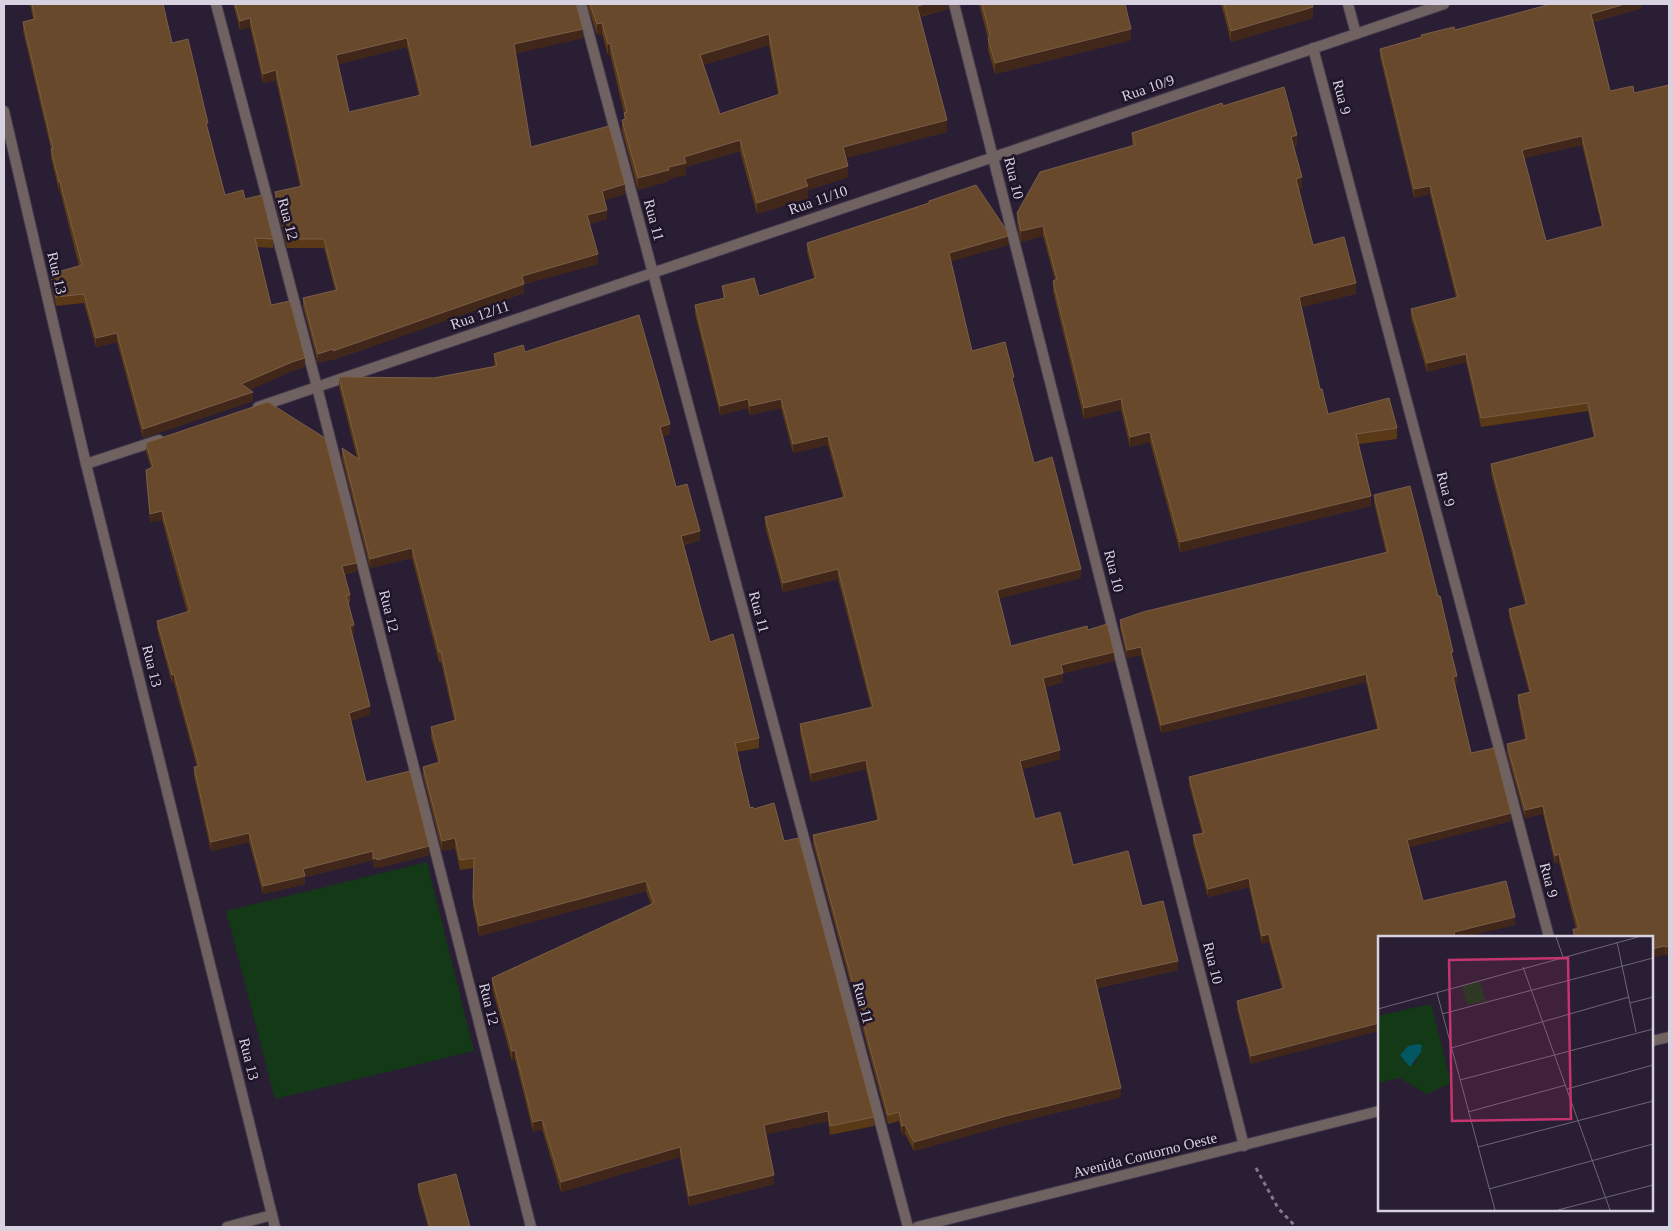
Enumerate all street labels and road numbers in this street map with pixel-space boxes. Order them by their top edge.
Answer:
street label: Rua 10/9 [1120,72,1176,104]
street label: Rua 9 [1330,78,1354,116]
street label: Rua 10 [1001,155,1027,201]
street label: Rua 11/10 [786,182,850,218]
street label: Rua 12 [275,196,301,242]
street label: Rua 11 [641,197,667,243]
street label: Rua 13 [44,250,70,296]
street label: Rua 12/11 [448,297,512,333]
street label: Rua 9 [1434,470,1458,508]
street label: Rua 10 [1101,548,1127,594]
street label: Rua 12 [376,588,402,634]
street label: Rua 11 [746,589,772,635]
street label: Rua 13 [139,643,165,689]
street label: Rua 9 [1537,861,1561,899]
street label: Rua 10 [1200,940,1226,986]
street label: Rua 11 [850,980,876,1026]
street label: Rua 12 [476,981,502,1027]
street label: Rua 13 [236,1036,262,1082]
street label: Avenida Contorno Oeste [1071,1129,1219,1181]

